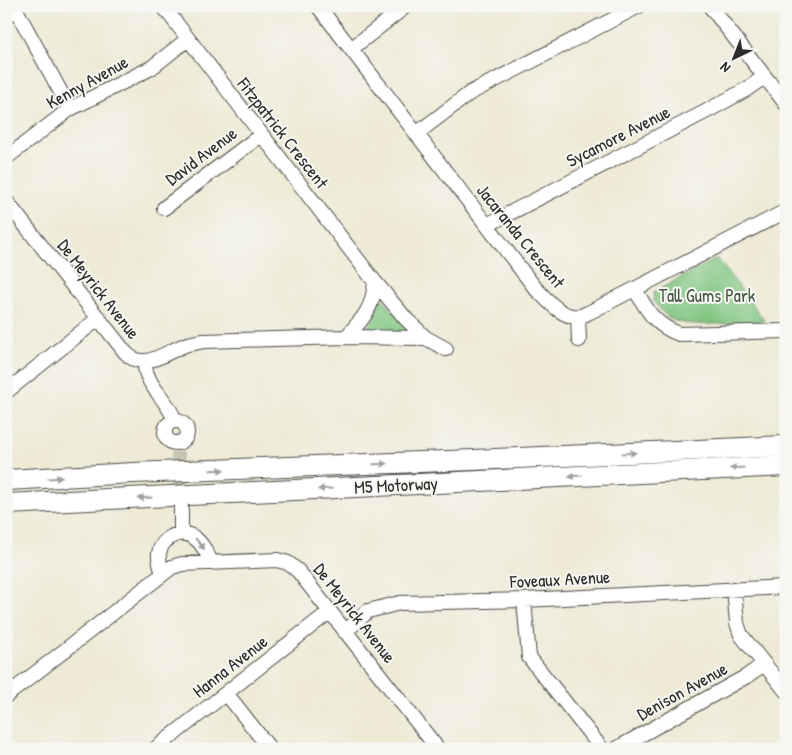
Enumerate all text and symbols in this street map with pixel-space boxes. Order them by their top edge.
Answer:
north arrow [710,32,760,82]
street label: Kenny Avenue [41,49,133,115]
text: N [715,58,734,77]
street label: Fitzpatrick Crescent [231,71,335,194]
street label: Sycamore Avenue [562,99,674,173]
street label: David Avenue [160,121,242,191]
street label: Jacaranda Crescent [471,179,571,294]
street label: De Meyrick Avenue [52,234,146,344]
park label: Tall Gums Park [659,283,756,308]
one-way arrow [622,448,638,456]
one-way arrow [372,459,388,467]
one-way arrow [729,465,745,473]
one-way arrow [209,466,225,474]
street label: M5 Motorway [353,470,439,500]
one-way arrow [47,473,63,481]
one-way arrow [566,473,582,481]
one-way arrow [317,486,333,494]
one-way arrow [137,495,153,503]
one-way arrow [194,538,205,551]
street label: De Meyrick Avenue [308,558,402,668]
street label: Foveaux Avenue [508,564,611,594]
street label: Hanna Avenue [187,629,273,703]
street label: Denison Avenue [632,656,732,726]

